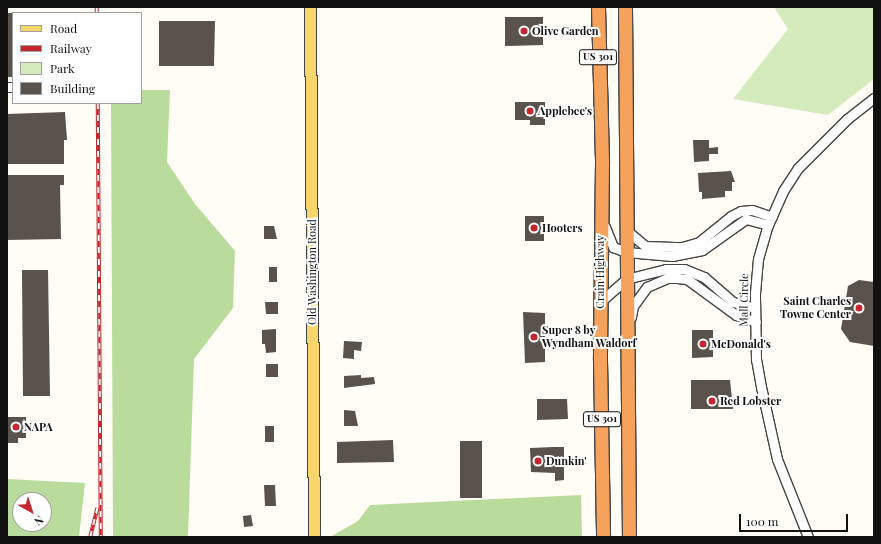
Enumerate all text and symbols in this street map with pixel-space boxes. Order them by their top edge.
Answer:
legend [12,12,142,104]
text: Road [50,20,77,36]
place label: Olive Garden [532,24,599,38]
marker: Olive Garden [519,26,529,36]
text: Railway [50,40,92,56]
road number: US 301 [578,49,618,65]
text: Park [50,60,75,76]
text: Building [50,80,95,96]
place label: Applebee's [538,104,592,118]
marker: Applebee's [525,106,535,116]
street label: Old Washington Road [305,219,319,325]
place label: Hooters [542,221,583,235]
marker: Hooters [529,223,539,233]
street label: Crain Highway [593,235,607,309]
street label: Mall Circle [737,273,751,327]
place label: Saint Charles Towne Center [780,295,851,321]
marker: Saint Charles Towne Center [854,303,864,313]
place label: Super 8 by Wyndham Waldorf [542,324,637,350]
marker: Super 8 by Wyndham Waldorf [529,332,539,342]
place label: McDonald's [711,337,771,351]
marker: McDonald's [698,339,708,349]
place label: Red Lobster [720,394,781,408]
marker: Red Lobster [707,396,717,406]
road number: US 301 [582,411,622,427]
place label: NAPA [24,420,53,434]
marker: NAPA [11,422,21,432]
place label: Dunkin' [546,454,587,468]
marker: Dunkin' [533,456,543,466]
north arrow [12,492,52,532]
scale bar [741,506,850,532]
text: N [31,513,47,529]
text: 100 m [746,513,778,529]

